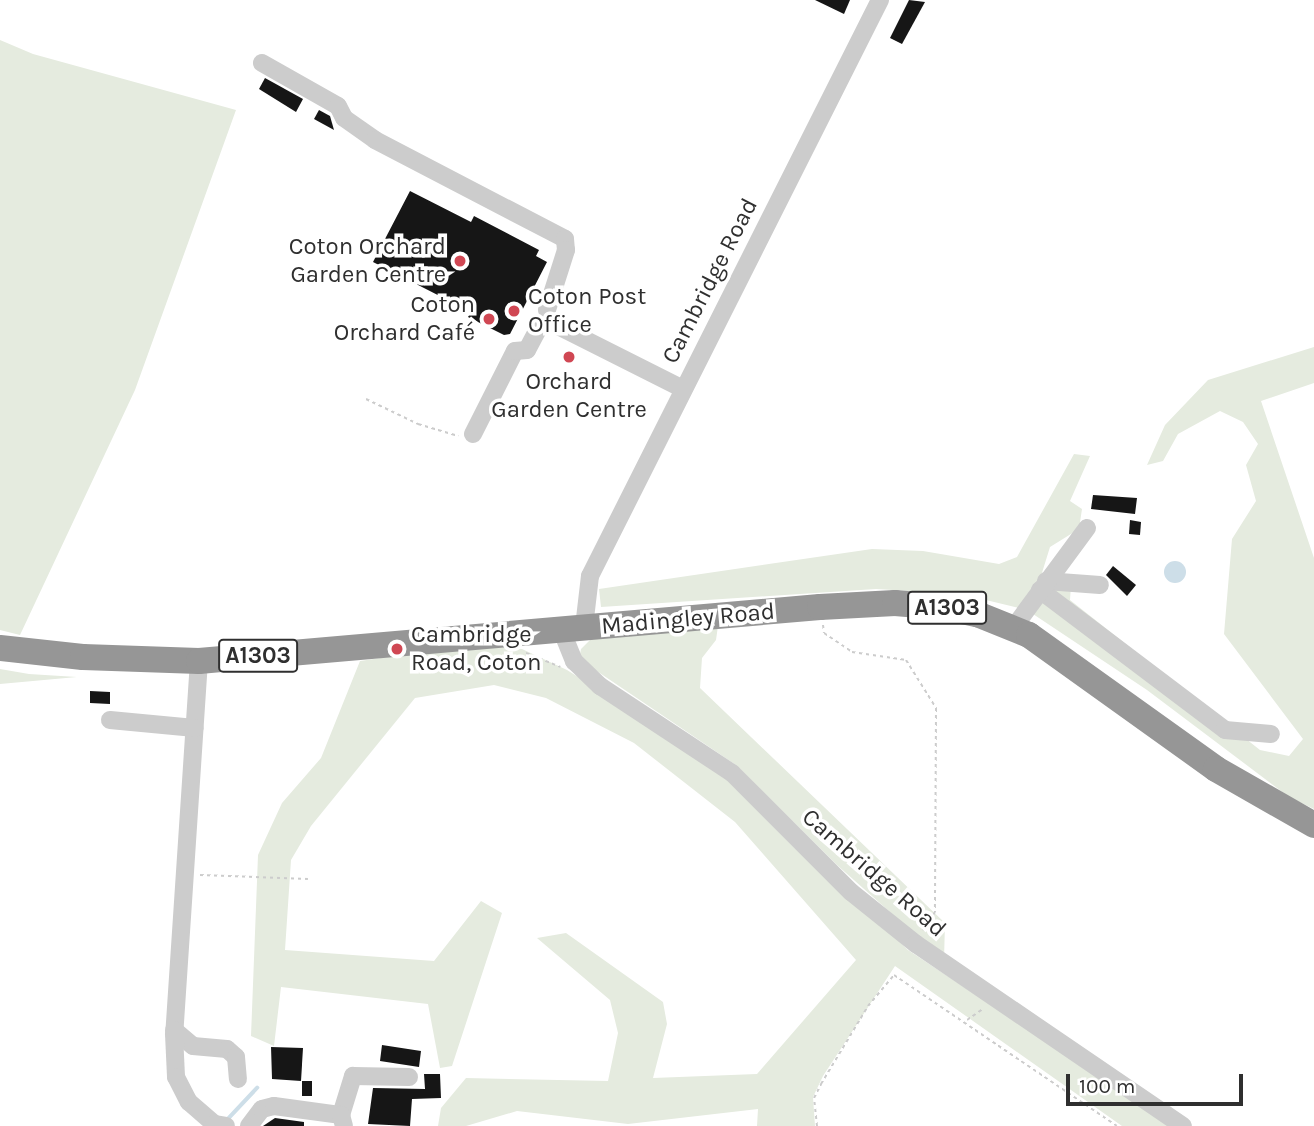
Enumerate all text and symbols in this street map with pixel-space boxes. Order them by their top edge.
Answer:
street label: Cambridge Road [656,194,764,368]
place label: Coton Orchard Garden Centre [289,233,446,289]
marker: Coton Orchard Garden Centre [452,253,468,269]
place label: Coton Post Office [528,283,646,339]
place label: Coton Orchard Café [334,291,475,347]
marker: Coton Post Office [506,303,522,319]
marker: Coton Orchard Café [481,311,497,327]
marker: Orchard Garden Centre [561,349,577,365]
place label: Orchard Garden Centre [491,368,647,424]
road number: A1303 [907,588,987,628]
street label: Madingley Road [600,597,776,641]
place label: Cambridge Road, Coton [411,621,541,677]
road number: A1303 [218,636,298,676]
marker: Cambridge Road, Coton [389,641,405,657]
street label: Cambridge Road [796,803,952,943]
scale bar [1069,1060,1246,1104]
text: 100 m [1079,1074,1136,1098]

